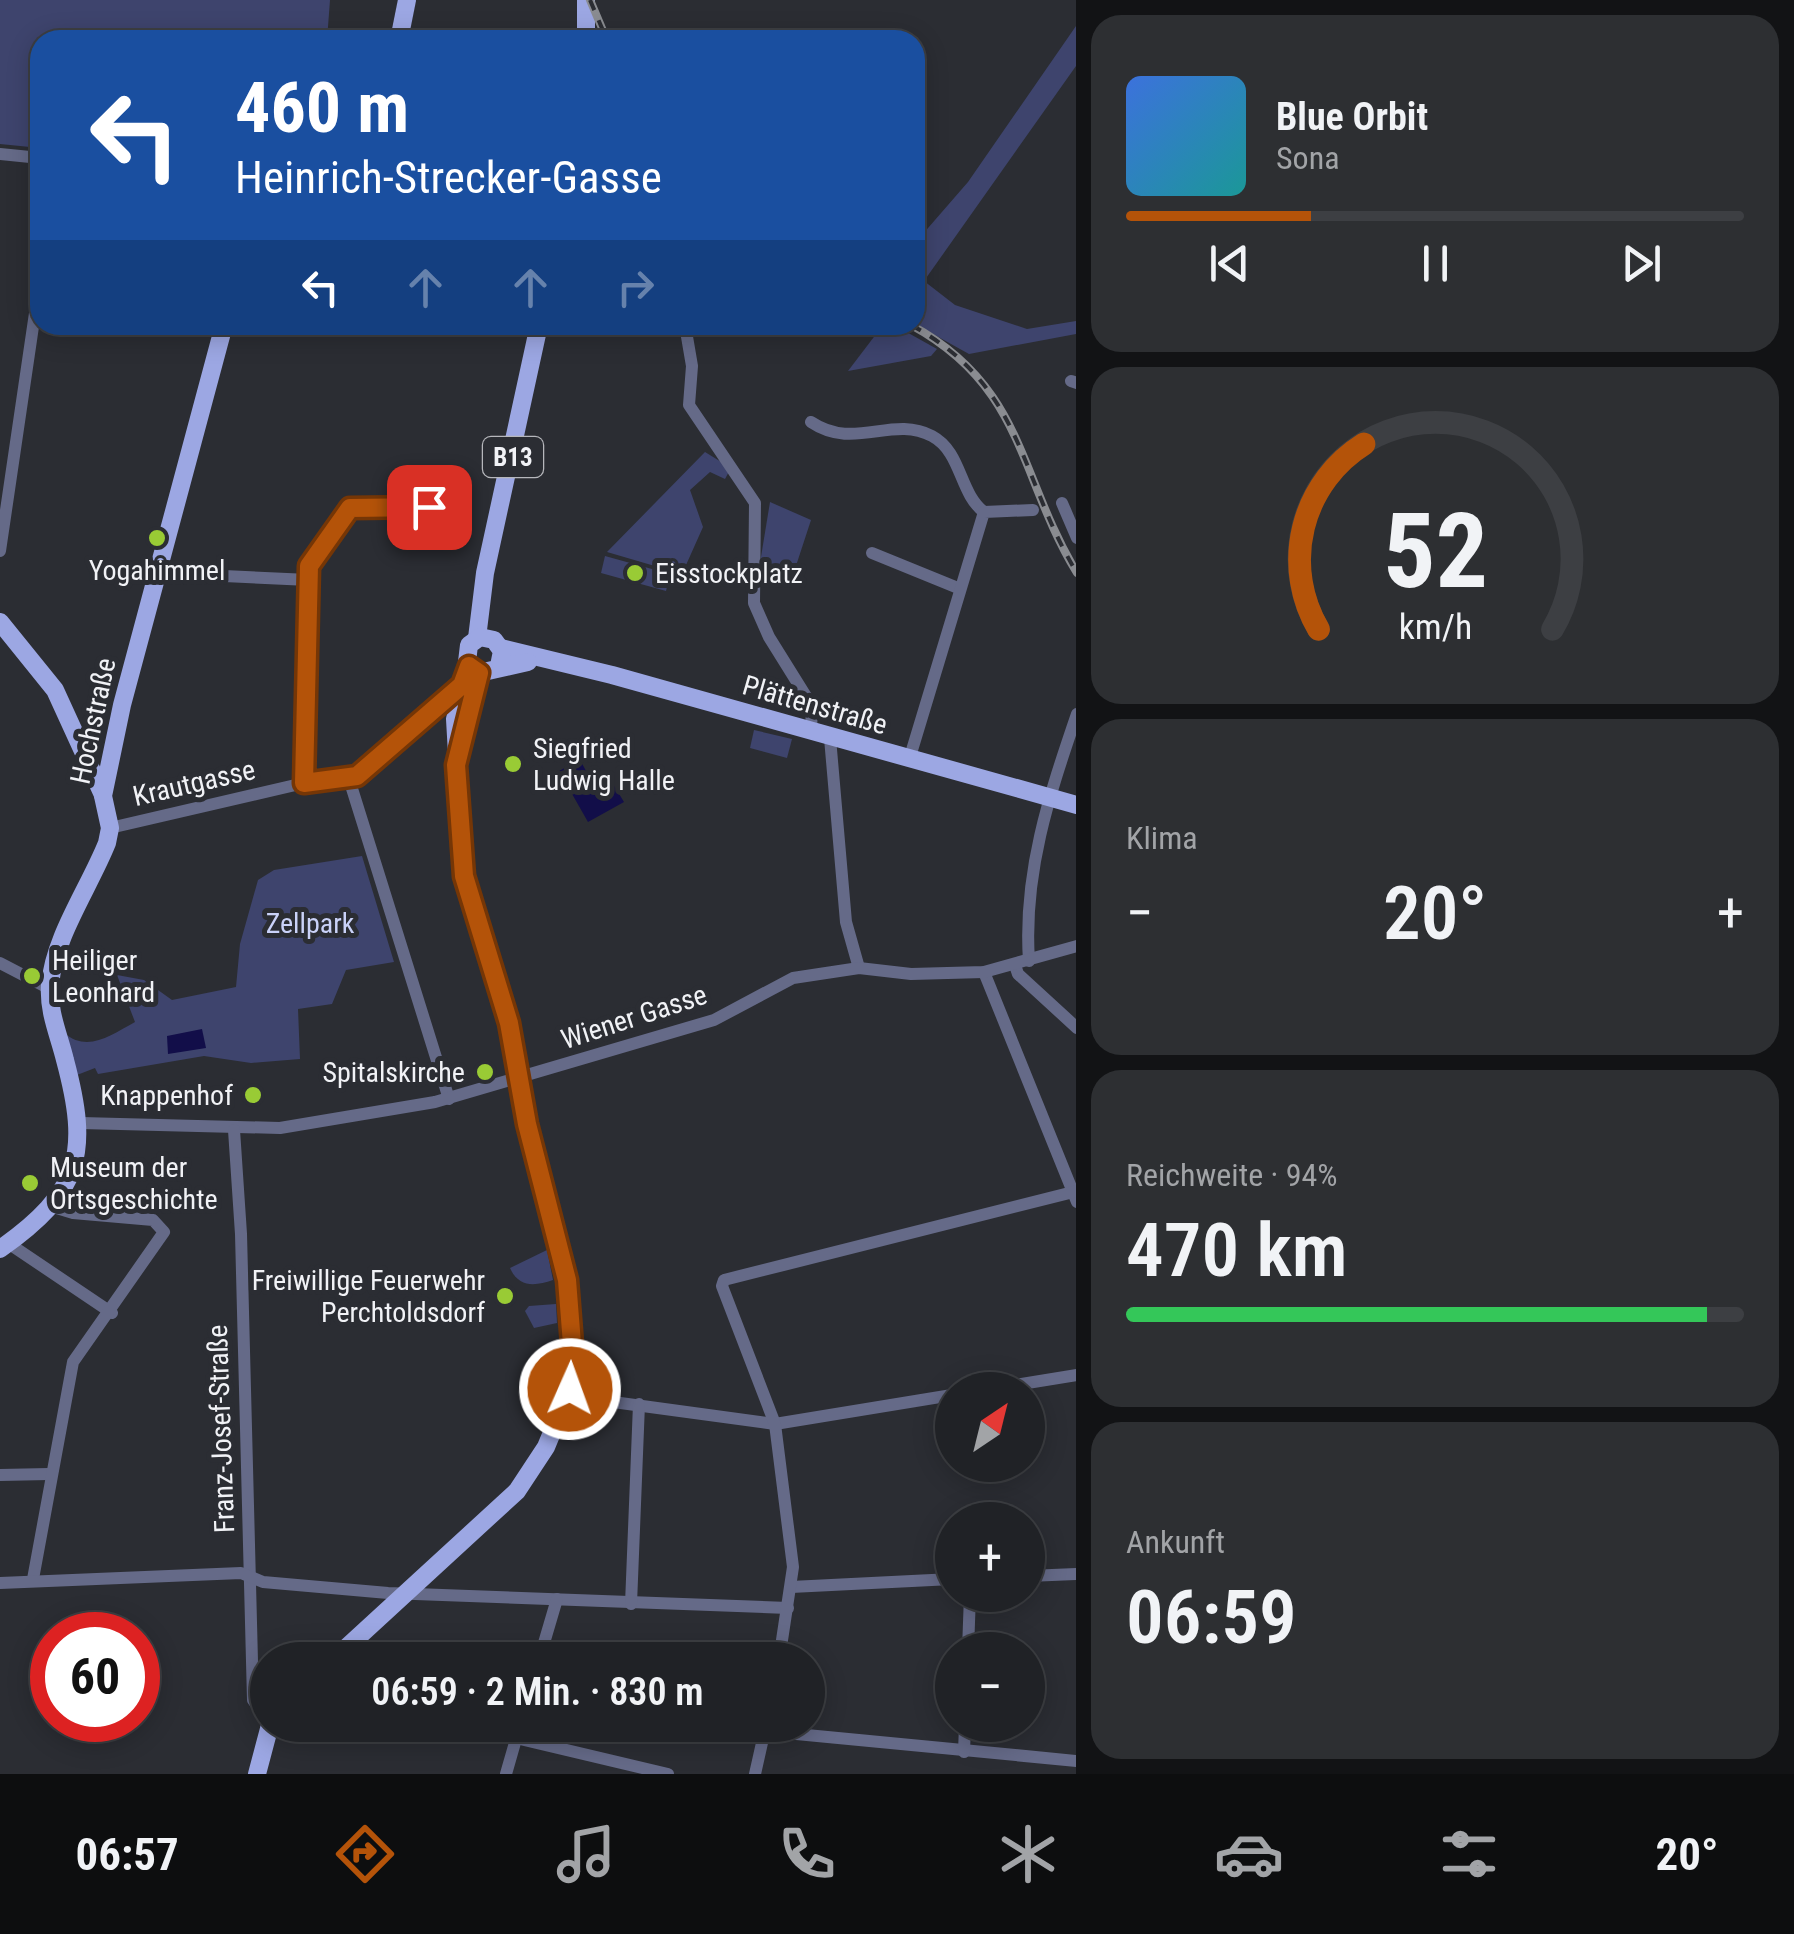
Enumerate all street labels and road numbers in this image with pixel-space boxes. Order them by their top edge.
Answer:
road number: B13 [483,437,543,477]
street label: Hochstraße [64,655,122,787]
street label: Plättenstraße [739,669,891,741]
street label: Krautgasse [130,753,258,813]
street label: Wiener Gasse [557,978,711,1056]
street label: Franz-Josef-Straße [201,1324,241,1534]

